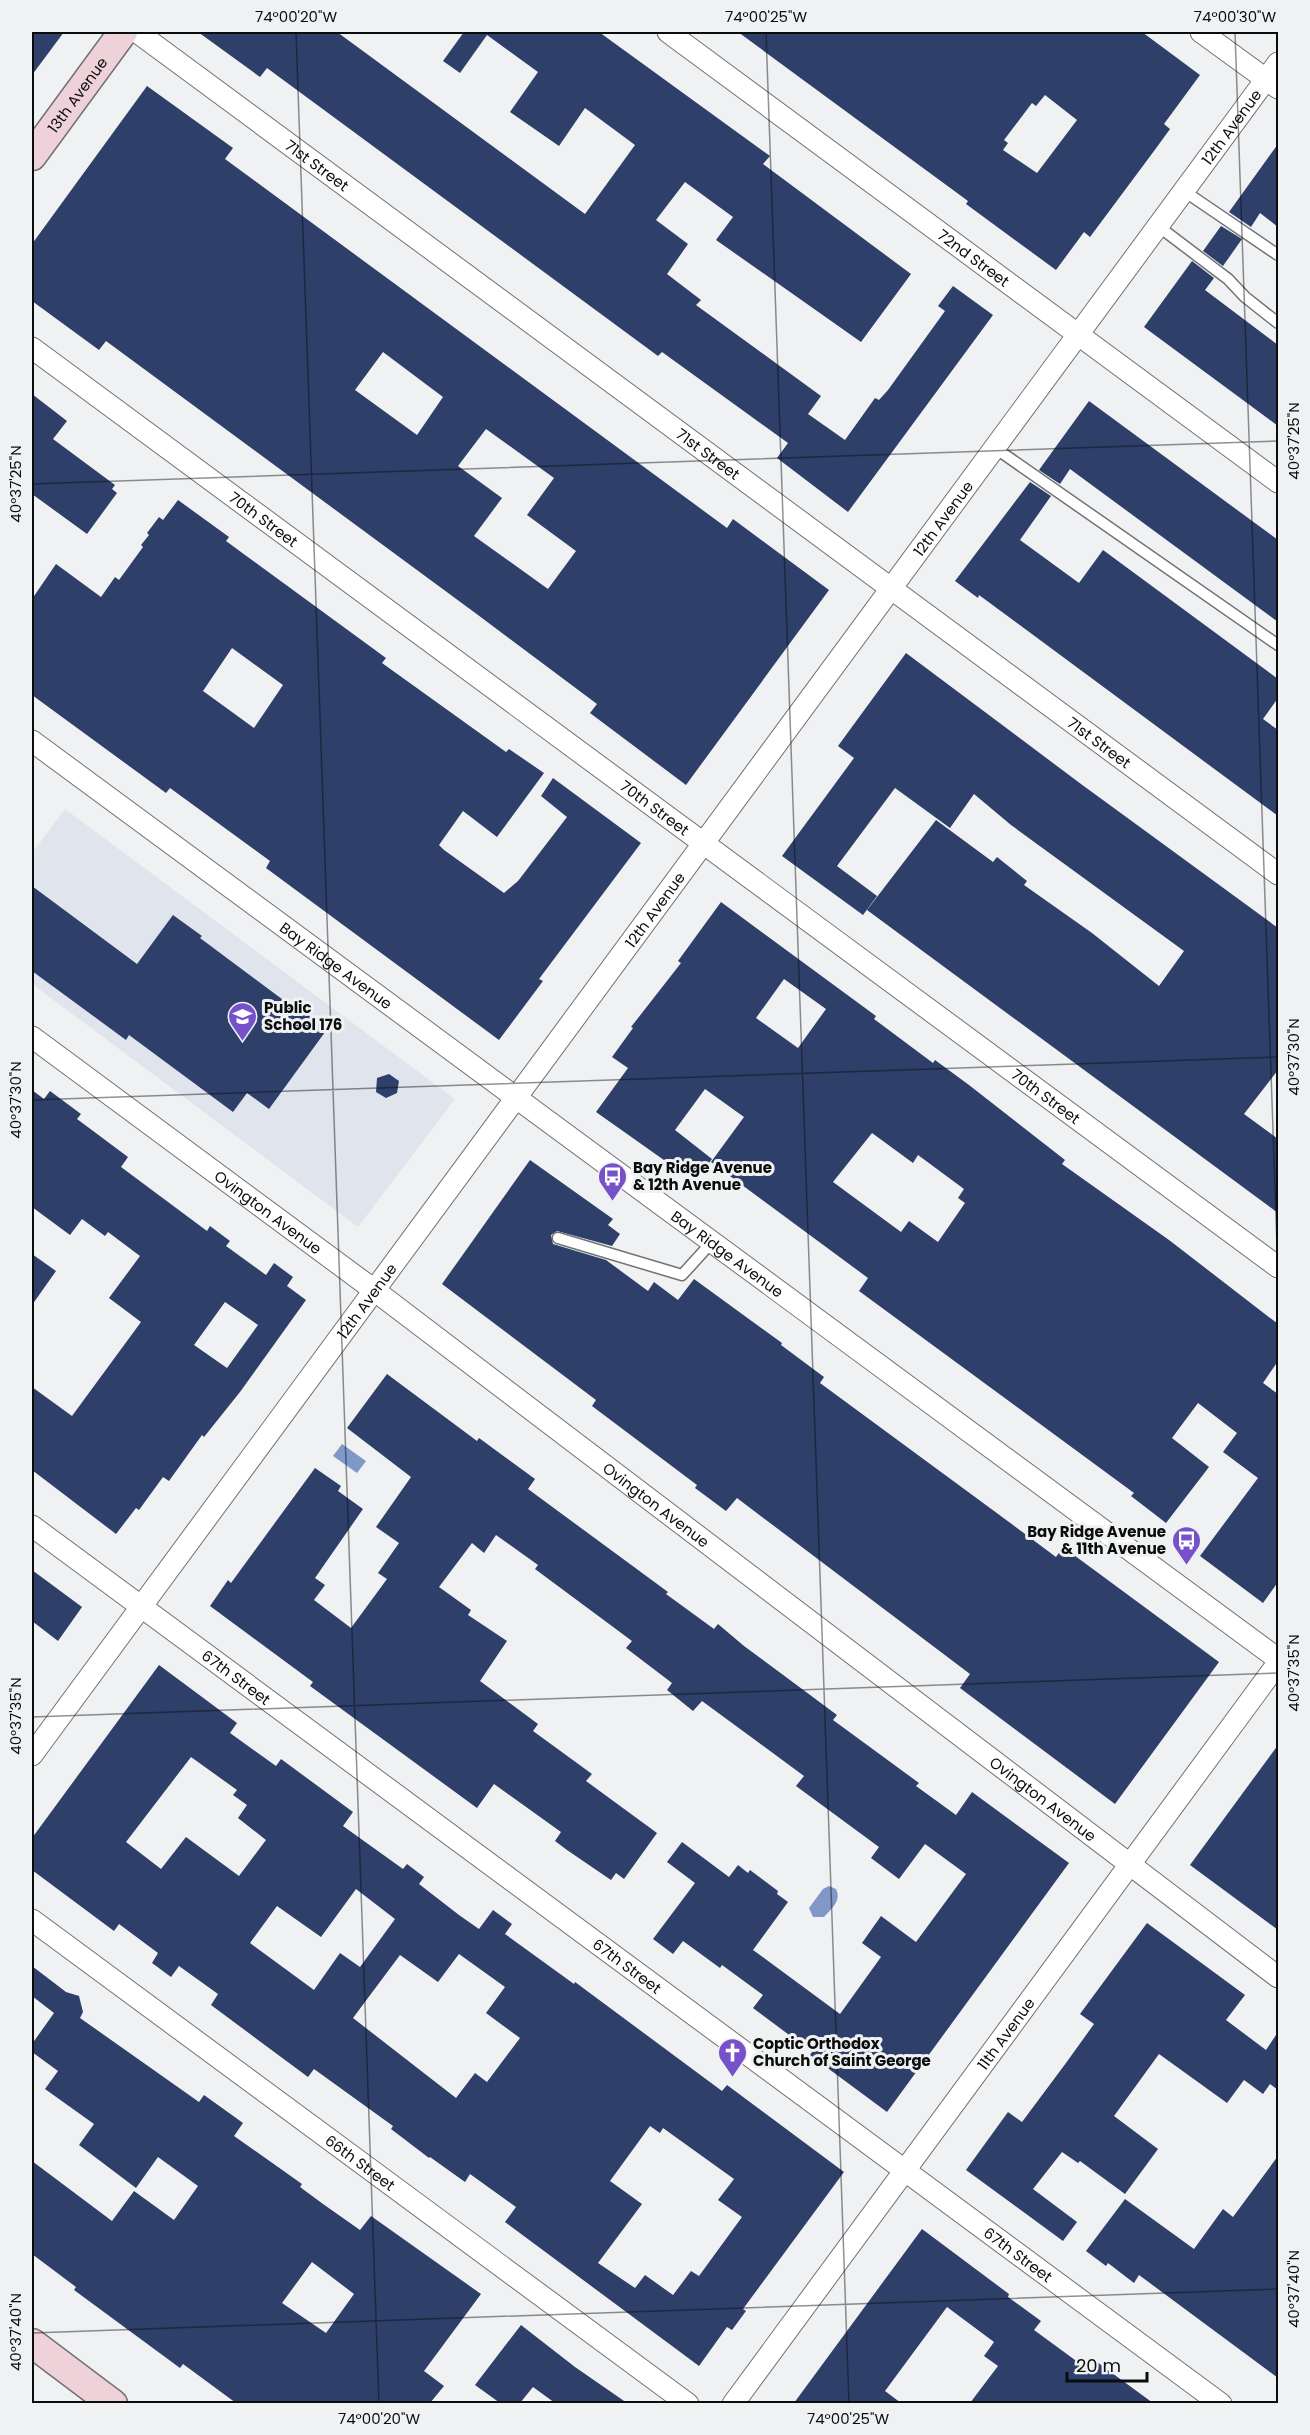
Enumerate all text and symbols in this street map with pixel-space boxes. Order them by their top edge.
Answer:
text: 74°00'20"W [255,6,337,27]
text: 74°00'25"W [725,6,807,27]
text: 74°00'30"W [1194,6,1276,27]
street label: 13th Avenue [42,53,112,137]
street label: 12th Avenue [1196,85,1266,169]
street label: 71st Street [281,134,353,196]
street label: 72nd Street [934,224,1014,291]
text: 40°37'25"N [1283,402,1304,480]
street label: 71st Street [672,423,744,484]
text: 40°37'25"N [5,445,26,523]
street label: 12th Avenue [908,476,978,560]
street label: 70th Street [225,487,302,551]
street label: 71st Street [1063,712,1135,773]
street label: 70th Street [616,775,694,840]
street label: 12th Avenue [620,867,689,952]
street label: Bay Ridge Avenue [276,917,397,1014]
place label: Public School 176 [264,997,342,1035]
school or university icon: Public School 176 [227,1000,259,1042]
text: 40°37'30"N [1283,1018,1304,1096]
text: 40°37'30"N [5,1061,26,1139]
street label: 70th Street [1007,1064,1085,1128]
place label: Bay Ridge Avenue & 12th Avenue [633,1157,772,1195]
bus stop icon: Bay Ridge Avenue & 12th Avenue [596,1160,628,1202]
street label: Ovington Avenue [210,1165,326,1259]
street label: Bay Ridge Avenue [667,1205,788,1302]
street label: 12th Avenue [332,1259,401,1343]
street label: Ovington Avenue [599,1457,714,1552]
place label: Bay Ridge Avenue & 11th Avenue [1027,1521,1166,1559]
bus stop icon: Bay Ridge Avenue & 11th Avenue [1171,1524,1203,1566]
text: 40°37'35"N [1283,1634,1304,1712]
street label: 67th Street [198,1644,275,1709]
text: 40°37'35"N [5,1677,26,1755]
street label: Ovington Avenue [986,1751,1101,1846]
street label: 67th Street [589,1933,666,1998]
street label: 11th Avenue [972,1993,1039,2074]
place label: Coptic Orthodox Church of Saint George [753,2033,931,2071]
church icon: Coptic Orthodox Church of Saint George [716,2036,748,2078]
street label: 66th Street [321,2129,400,2195]
street label: 67th Street [980,2222,1057,2287]
text: 40°37'40"N [1283,2250,1304,2328]
text: 40°37'40"N [5,2293,26,2371]
scale bar [1067,2345,1146,2383]
text: 20 m [1076,2353,1121,2378]
text: 74°00'20"W [338,2408,420,2429]
text: 74°00'25"W [807,2408,889,2429]

